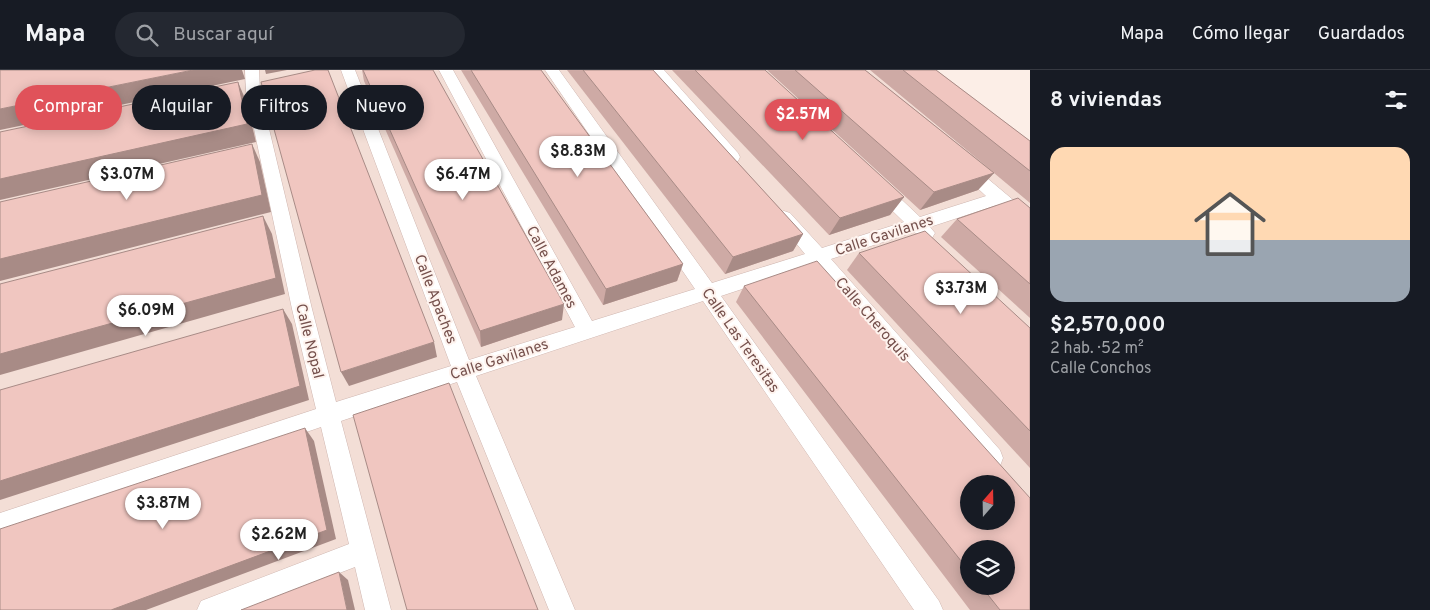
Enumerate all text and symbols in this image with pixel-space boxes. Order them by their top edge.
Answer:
search box [115,12,465,57]
text: Mapa [25,20,85,50]
icon: search [133,21,161,49]
text: Buscar aquí [173,23,273,47]
text: Mapa [1120,23,1164,46]
text: Cómo llegar [1192,23,1290,46]
text: Guardados [1318,23,1405,46]
chip: Comprar [15,85,122,130]
chip: Alquilar [132,85,231,130]
chip: Filtros [241,85,327,130]
chip: Nuevo [337,85,424,130]
icon: filters [1382,86,1410,114]
text: 8 viviendas [1050,87,1162,114]
pin: $2.57M [762,98,844,141]
text: $2.57M [776,105,830,125]
pin: $8.83M [537,136,619,178]
text: $8.83M [550,142,606,162]
pin: $3.07M [86,158,168,201]
pin: $6.47M [422,158,504,201]
text: $3.07M [100,165,154,185]
text: $6.47M [435,165,491,185]
icon: home [1185,179,1275,269]
street label: Calle Gavilanes [833,212,936,261]
street label: Calle Adames [521,223,580,312]
street label: Calle Apaches [409,252,460,347]
pin: $3.73M [920,272,1002,315]
street label: Calle Cheroquis [830,274,914,366]
text: $3.73M [935,279,987,299]
street label: Calle Las Teresitas [697,285,783,397]
pin: $6.09M [105,294,187,337]
text: $6.09M [118,301,174,321]
street label: Calle Nopal [290,302,327,381]
text: $2,570,000 [1050,312,1166,339]
street label: Calle Gavilanes [448,336,551,385]
text: 2 hab. · 52 m² [1050,339,1144,359]
text: Calle Conchos [1050,359,1152,379]
north arrow [960,475,1015,530]
map controls [960,475,1015,595]
pin: $3.87M [122,488,204,530]
text: $3.87M [136,494,190,514]
pin: $2.62M [238,518,320,561]
text: $2.62M [251,525,307,545]
button: layers [960,540,1015,595]

